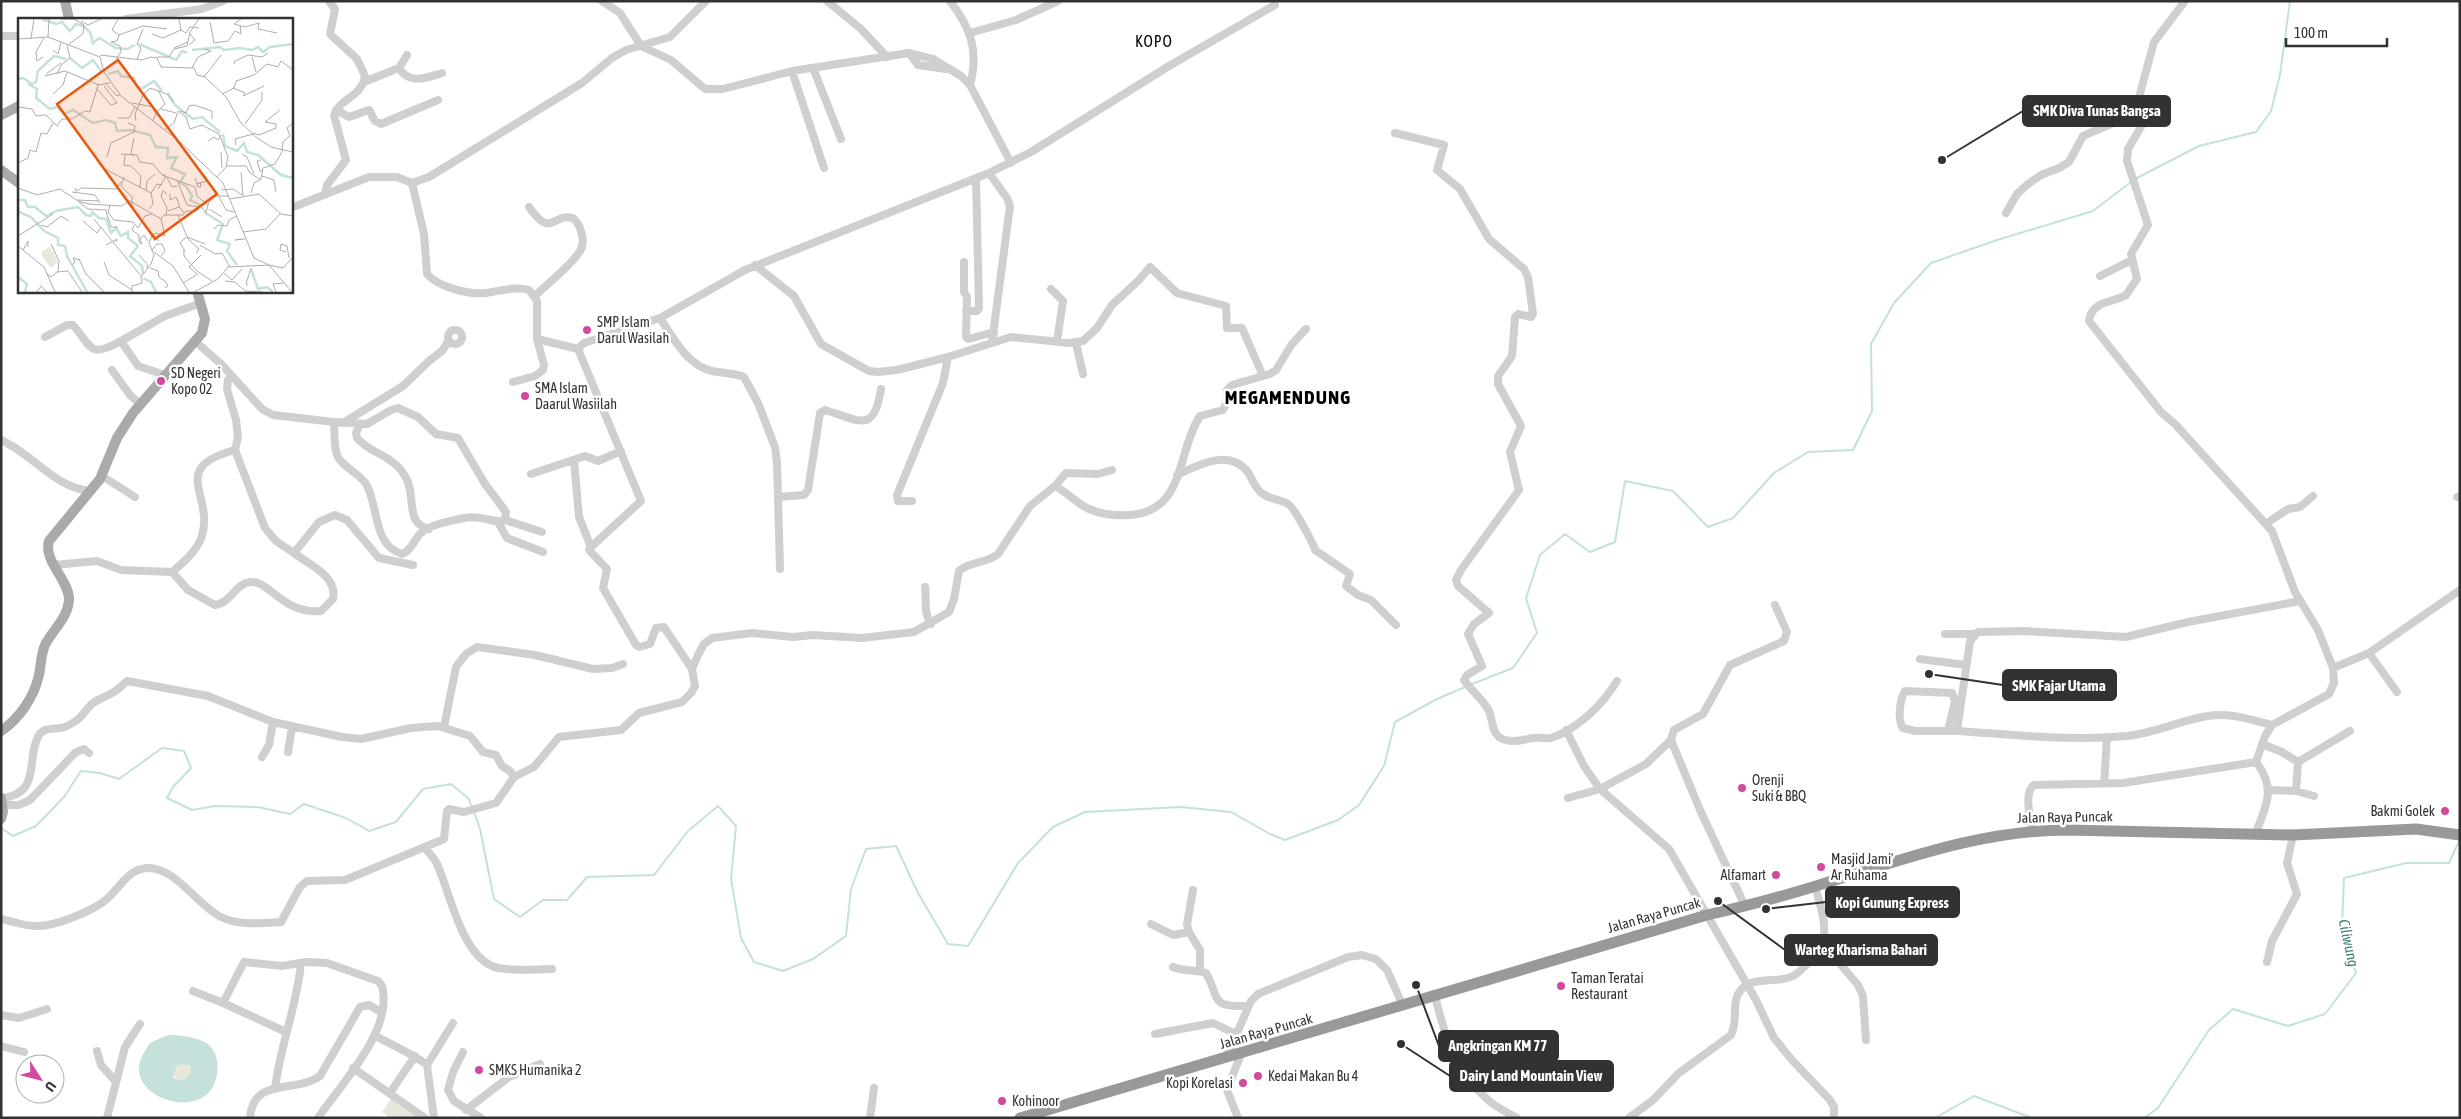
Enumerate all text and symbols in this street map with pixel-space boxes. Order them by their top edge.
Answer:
scale bar [2286,15,2387,47]
inset map [18,18,292,292]
text: 100 m [2294,24,2328,41]
district label: KOPO [1135,32,1173,50]
callout: SMK Diva Tunas Bangsa [2023,96,2170,126]
text: SMK Diva Tunas Bangsa [2033,102,2161,119]
place label: SMP Islam Darul Wasilah [597,314,669,346]
marker: SMP Islam Darul Wasilah [581,324,593,336]
place label: SD Negeri Kopo 02 [171,365,221,397]
marker: SD Negeri Kopo 02 [155,375,167,387]
place label: SMA Islam Daarul Wasiilah [535,380,617,412]
district label: MEGAMENDUNG [1225,386,1351,408]
marker: SMA Islam Daarul Wasiilah [519,390,531,402]
callout: SMK Fajar Utama [2003,670,2116,700]
text: SMK Fajar Utama [2012,677,2106,694]
place label: Orenji Suki & BBQ [1752,772,1807,804]
marker: Orenji Suki & BBQ [1736,782,1748,794]
place label: Bakmi Golek [2370,803,2435,819]
marker: Bakmi Golek [2439,805,2451,817]
street label: Jalan Raya Puncak [2017,808,2113,826]
place label: Masjid Jami' Ar Ruhama [1831,851,1893,883]
marker: Masjid Jami' Ar Ruhama [1815,861,1827,873]
place label: Alfamart [1720,867,1766,883]
marker: Alfamart [1770,869,1782,881]
callout: Kopi Gunung Express [1826,887,1959,917]
street label: Jalan Raya Puncak [1606,894,1702,936]
text: Kopi Gunung Express [1835,894,1949,911]
water label: Ciliwung [2336,918,2362,968]
callout: Warteg Kharisma Bahari [1785,935,1937,965]
text: Warteg Kharisma Bahari [1794,941,1927,958]
place label: Taman Teratai Restaurant [1571,970,1644,1002]
marker: Taman Teratai Restaurant [1555,980,1567,992]
street label: Jalan Raya Puncak [1218,1010,1314,1052]
callout: Angkringan KM 77 [1439,1031,1558,1061]
text: Angkringan KM 77 [1448,1037,1547,1054]
north arrow [15,1054,65,1104]
callout: Dairy Land Mountain View [1450,1061,1613,1091]
place label: SMKS Humanika 2 [489,1062,582,1078]
marker: SMKS Humanika 2 [473,1064,485,1076]
text: Dairy Land Mountain View [1460,1067,1602,1084]
place label: Kedai Makan Bu 4 [1268,1068,1359,1084]
marker: Kedai Makan Bu 4 [1252,1070,1264,1082]
place label: Kopi Korelasi [1166,1075,1233,1091]
marker: Kopi Korelasi [1237,1077,1249,1089]
text: U [42,1079,59,1095]
place label: Kohinoor [1012,1093,1060,1109]
marker: Kohinoor [996,1095,1008,1107]

